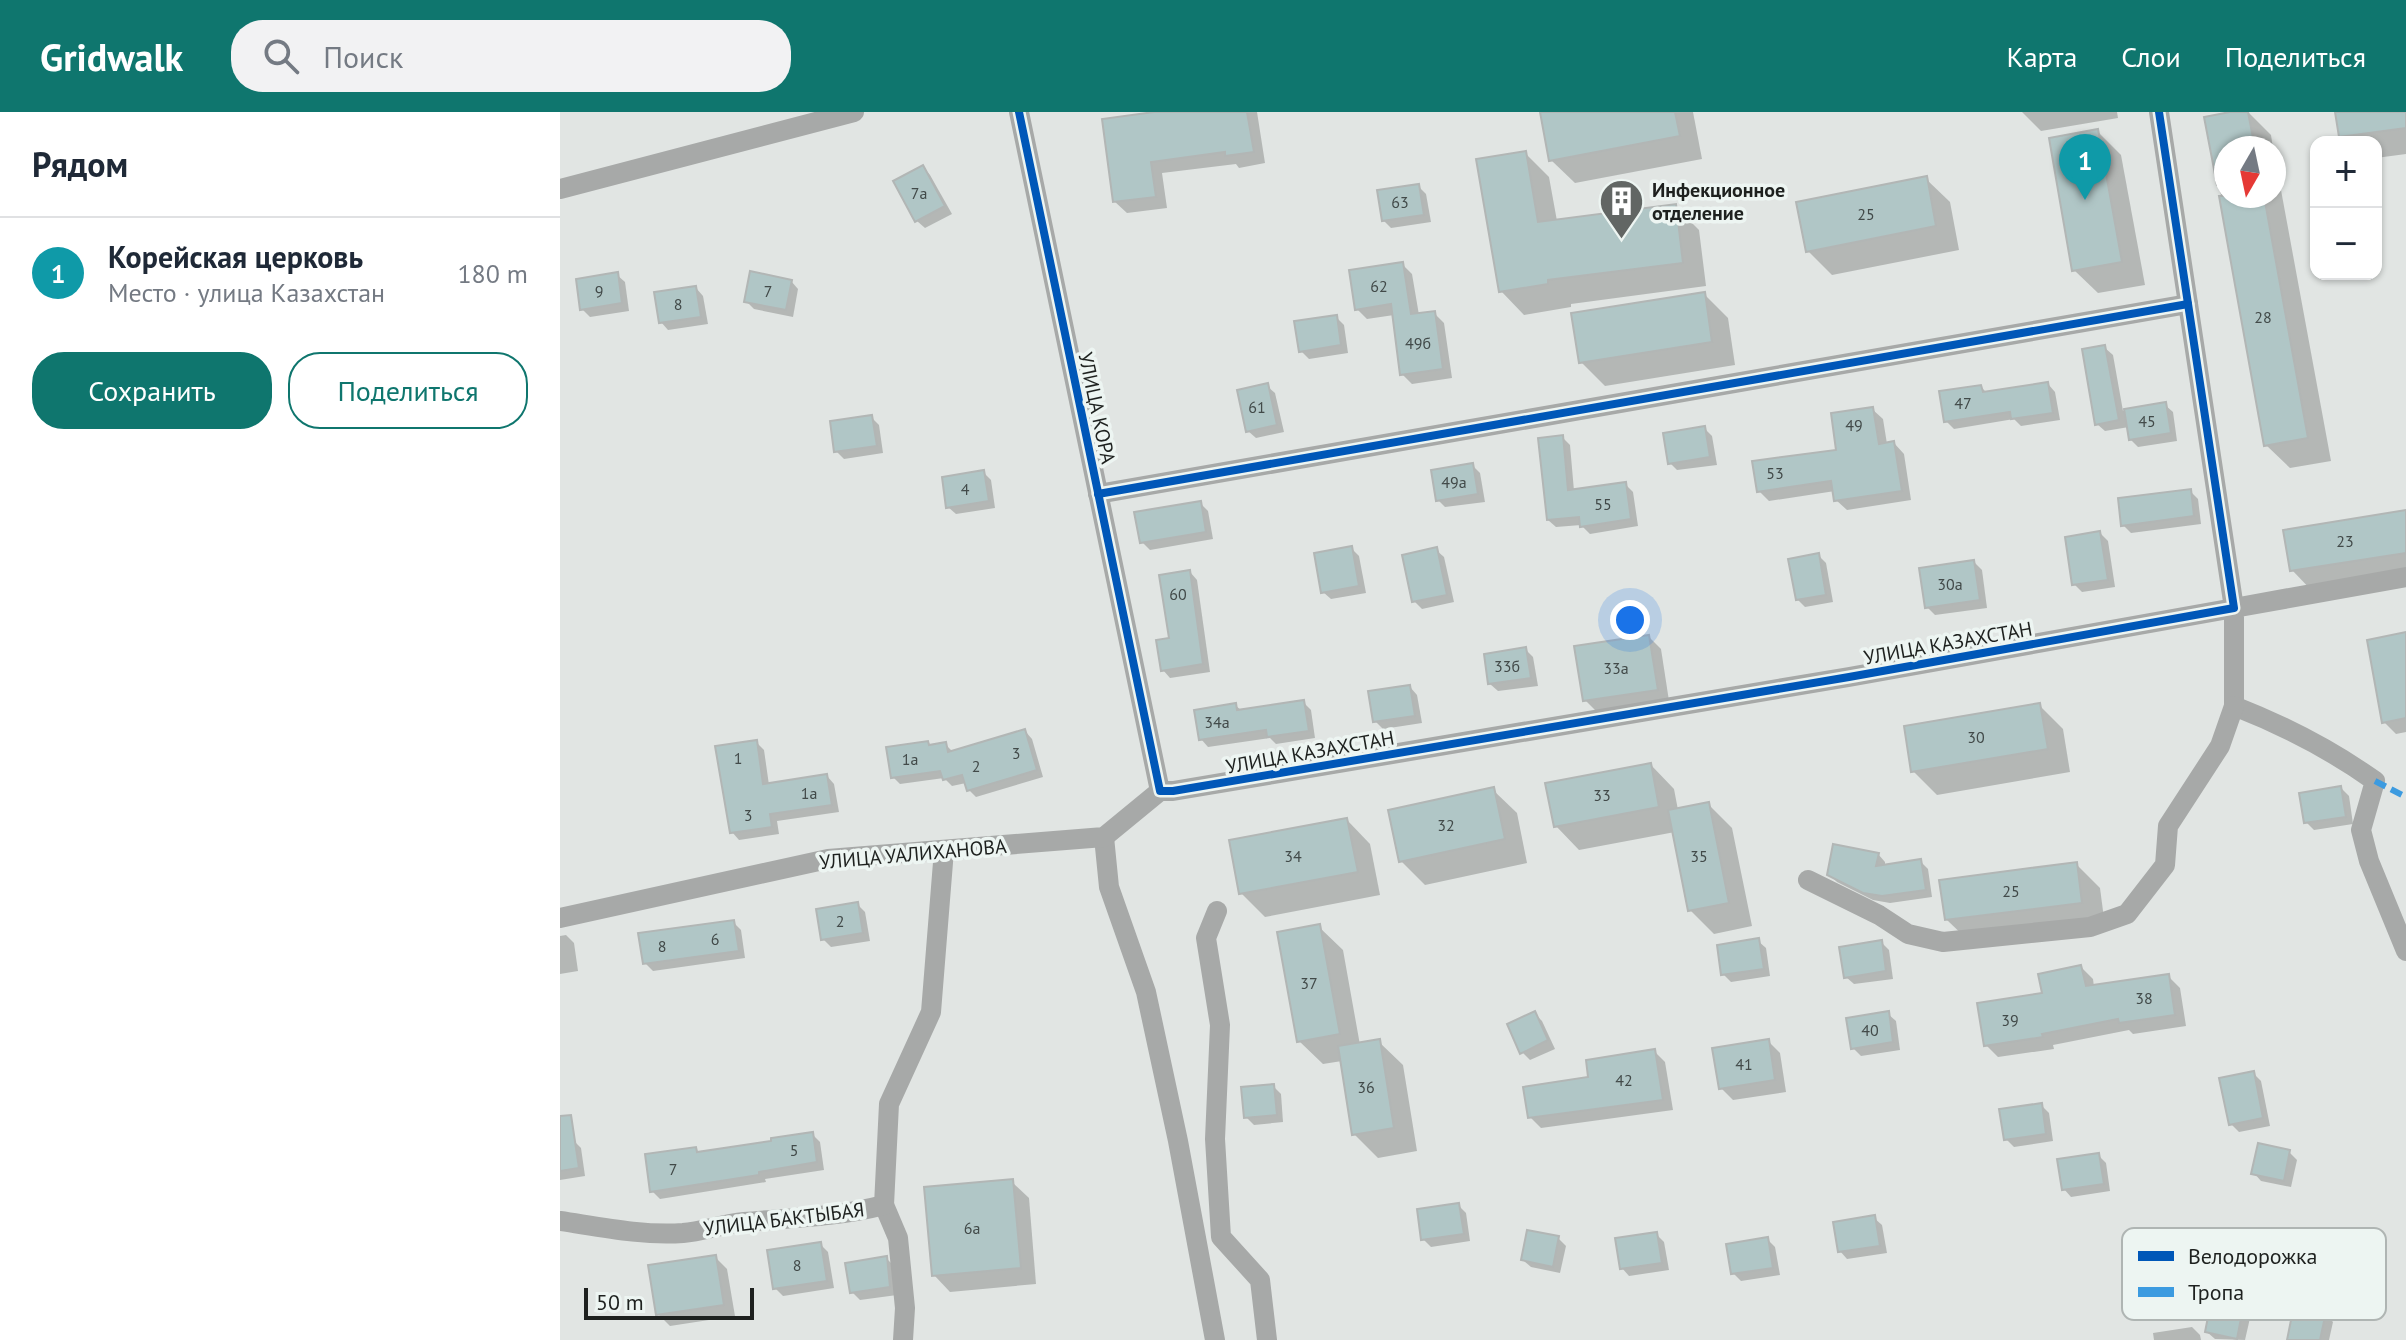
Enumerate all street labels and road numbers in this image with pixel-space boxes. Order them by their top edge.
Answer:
street label: УЛИЦА КОРА [1072,350,1122,467]
street label: УЛИЦА КАЗАХСТАН [1862,615,2034,671]
street label: УЛИЦА КАЗАХСТАН [1224,724,1396,780]
street label: УЛИЦА УАЛИХАНОВА [818,833,1008,875]
street label: УЛИЦА БАКТЫБАЯ [702,1196,866,1242]

